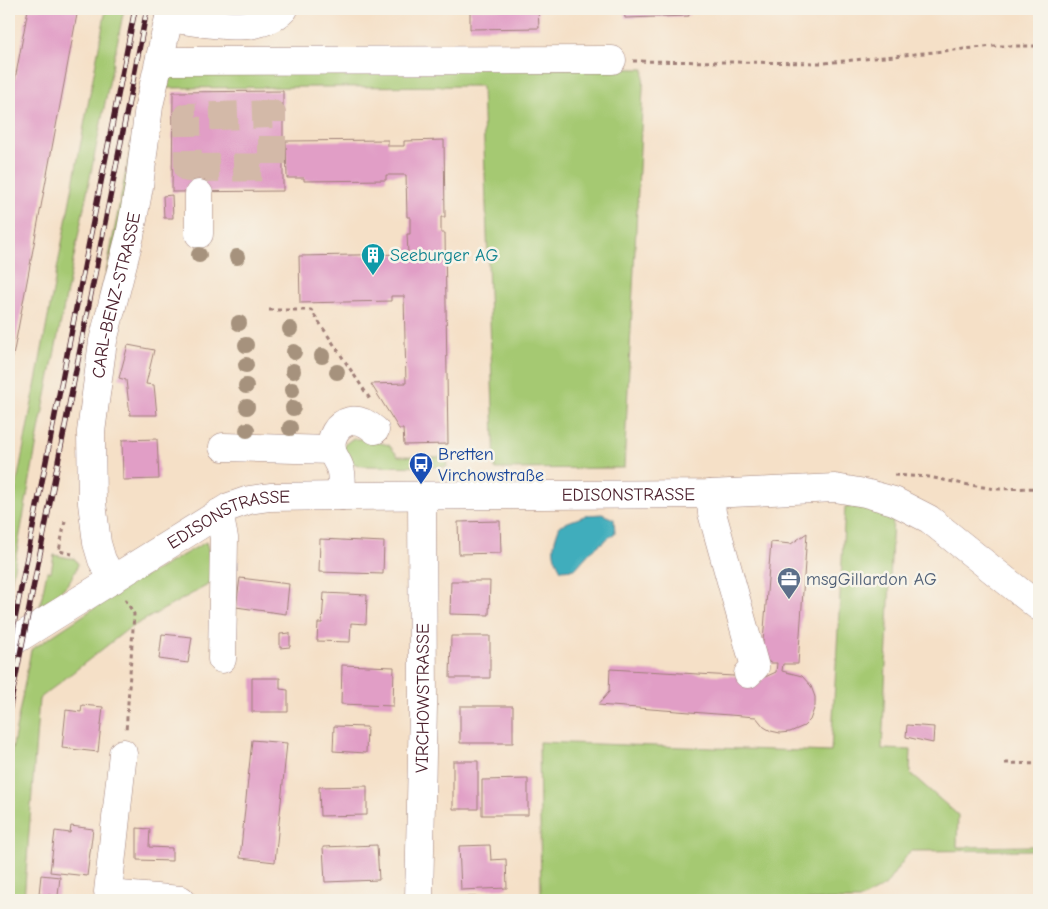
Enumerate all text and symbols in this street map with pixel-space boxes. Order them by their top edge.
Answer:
street label: CARL-BENZ-STRASSE [88,210,145,380]
building icon: Seeburger AG [360,242,386,276]
place label: Seeburger AG [390,245,499,266]
place label: Bretten Virchowstraße [438,444,544,486]
bus stop icon: Bretten Virchowstraße [408,451,434,485]
street label: EDISONSTRASSE [562,484,695,505]
street label: EDISONSTRASSE [163,486,290,553]
office icon: msgGillardon AG [776,566,802,600]
place label: msgGillardon AG [806,569,937,590]
street label: VIRCHOWSTRASSE [411,623,434,773]

